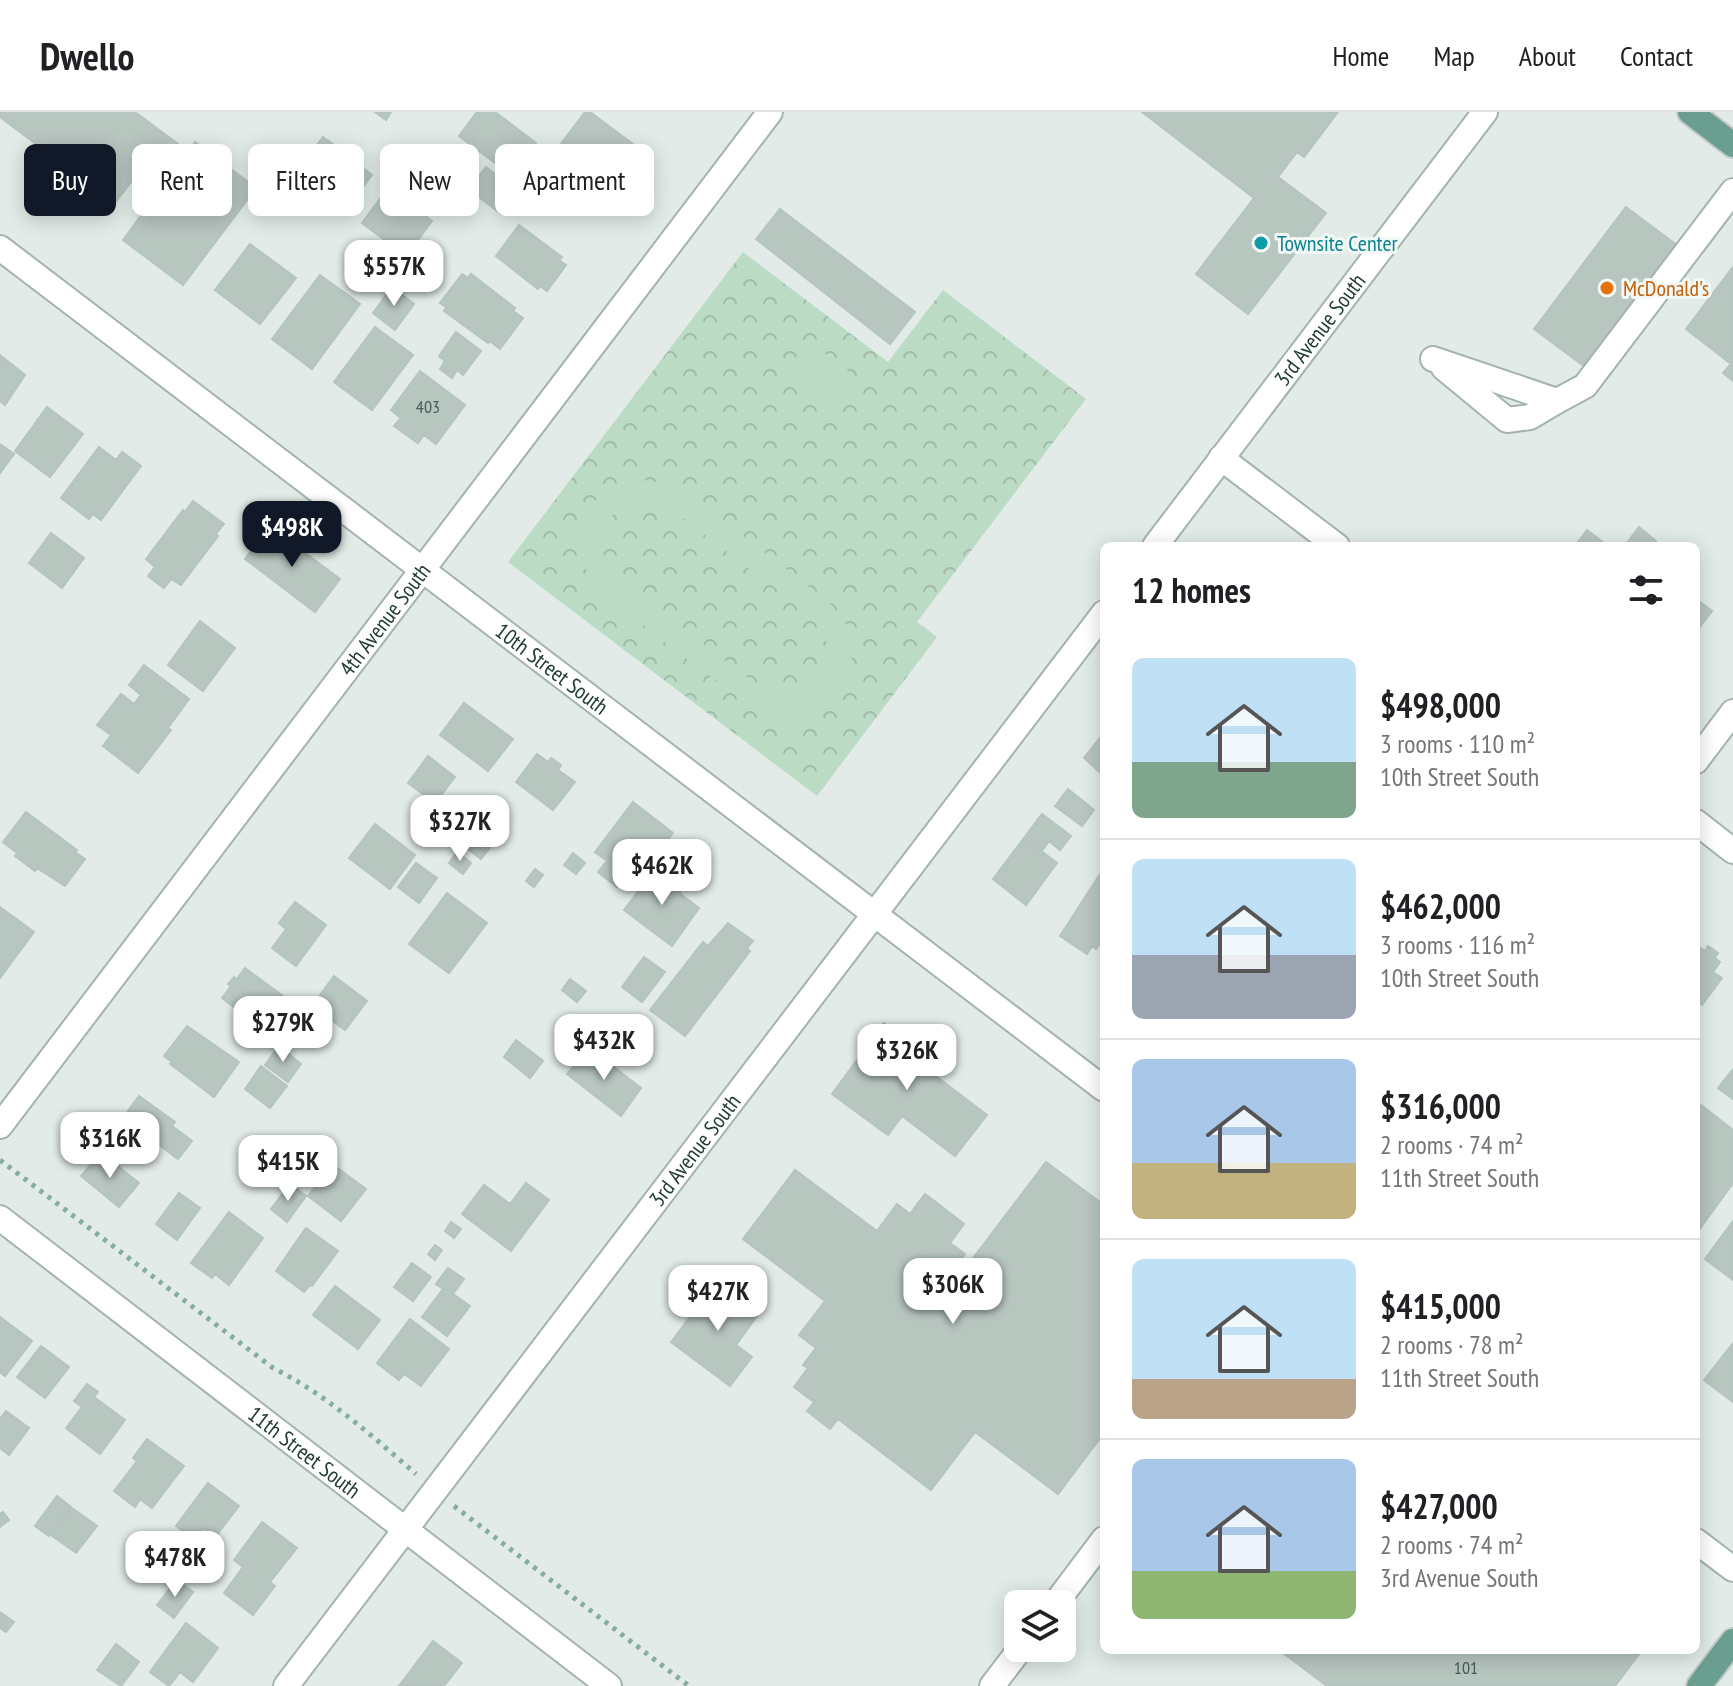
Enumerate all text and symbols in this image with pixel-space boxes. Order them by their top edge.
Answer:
text: Dwello [40,31,134,80]
text: Home [1333,37,1389,74]
text: Map [1433,37,1475,74]
text: About [1519,37,1576,74]
text: Contact [1620,37,1693,74]
chip: Buy [24,144,116,216]
chip: Rent [132,144,232,216]
chip: Filters [248,144,364,216]
chip: New [380,144,479,216]
chip: Apartment [495,144,654,216]
place label: Townsite Center [1277,229,1398,257]
marker: Townsite Center [1252,234,1270,252]
pin: $557K [338,240,450,308]
text: $557K [362,249,426,282]
street label: 3rd Avenue South [1268,268,1371,391]
place label: McDonald's [1623,274,1709,302]
marker: McDonald's [1598,279,1616,297]
house number: 403 [416,395,440,418]
pin: $498K [236,501,348,569]
text: $498K [260,510,324,543]
street label: 4th Avenue South [333,558,436,681]
text: 12 homes [1132,568,1251,612]
icon: filters [1624,568,1668,612]
street label: 10th Street South [490,617,614,721]
text: $498,000 [1380,683,1501,727]
icon: home [1196,690,1292,786]
text: 3 rooms · 110 m² [1380,727,1535,760]
text: 10th Street South [1380,760,1539,793]
pin: $327K [404,795,516,863]
text: $327K [428,804,492,837]
pin: $462K [606,839,718,907]
text: $462K [630,848,694,881]
text: $462,000 [1380,884,1501,928]
icon: home [1196,891,1292,987]
text: 3 rooms · 116 m² [1380,928,1535,961]
text: 10th Street South [1380,961,1539,994]
pin: $279K [227,996,339,1064]
text: $279K [251,1005,315,1038]
pin: $432K [548,1014,660,1082]
text: $432K [572,1023,636,1056]
pin: $326K [851,1024,963,1092]
text: $326K [875,1033,939,1066]
text: $316,000 [1380,1084,1501,1128]
street label: 3rd Avenue South [643,1088,746,1212]
icon: home [1196,1091,1292,1187]
pin: $316K [54,1112,166,1180]
text: $316K [78,1121,142,1154]
text: 2 rooms · 74 m² [1380,1128,1524,1161]
pin: $415K [232,1135,344,1203]
text: $415K [256,1144,320,1177]
text: 11th Street South [1380,1161,1539,1194]
pin: $306K [897,1258,1009,1326]
pin: $427K [662,1265,774,1333]
text: $306K [921,1267,985,1300]
text: $427K [686,1274,750,1307]
text: $415,000 [1380,1284,1501,1328]
icon: home [1196,1291,1292,1387]
text: 2 rooms · 78 m² [1380,1328,1524,1361]
text: 11th Street South [1380,1361,1539,1394]
street label: 11th Street South [243,1400,366,1504]
text: $427,000 [1380,1484,1498,1528]
icon: home [1196,1491,1292,1587]
text: 2 rooms · 74 m² [1380,1528,1524,1561]
pin: $478K [119,1531,231,1599]
text: $478K [143,1540,207,1573]
text: 3rd Avenue South [1380,1561,1538,1594]
map controls [1004,1590,1076,1662]
button: layers [1004,1590,1076,1662]
house number: 101 [1454,1656,1478,1679]

